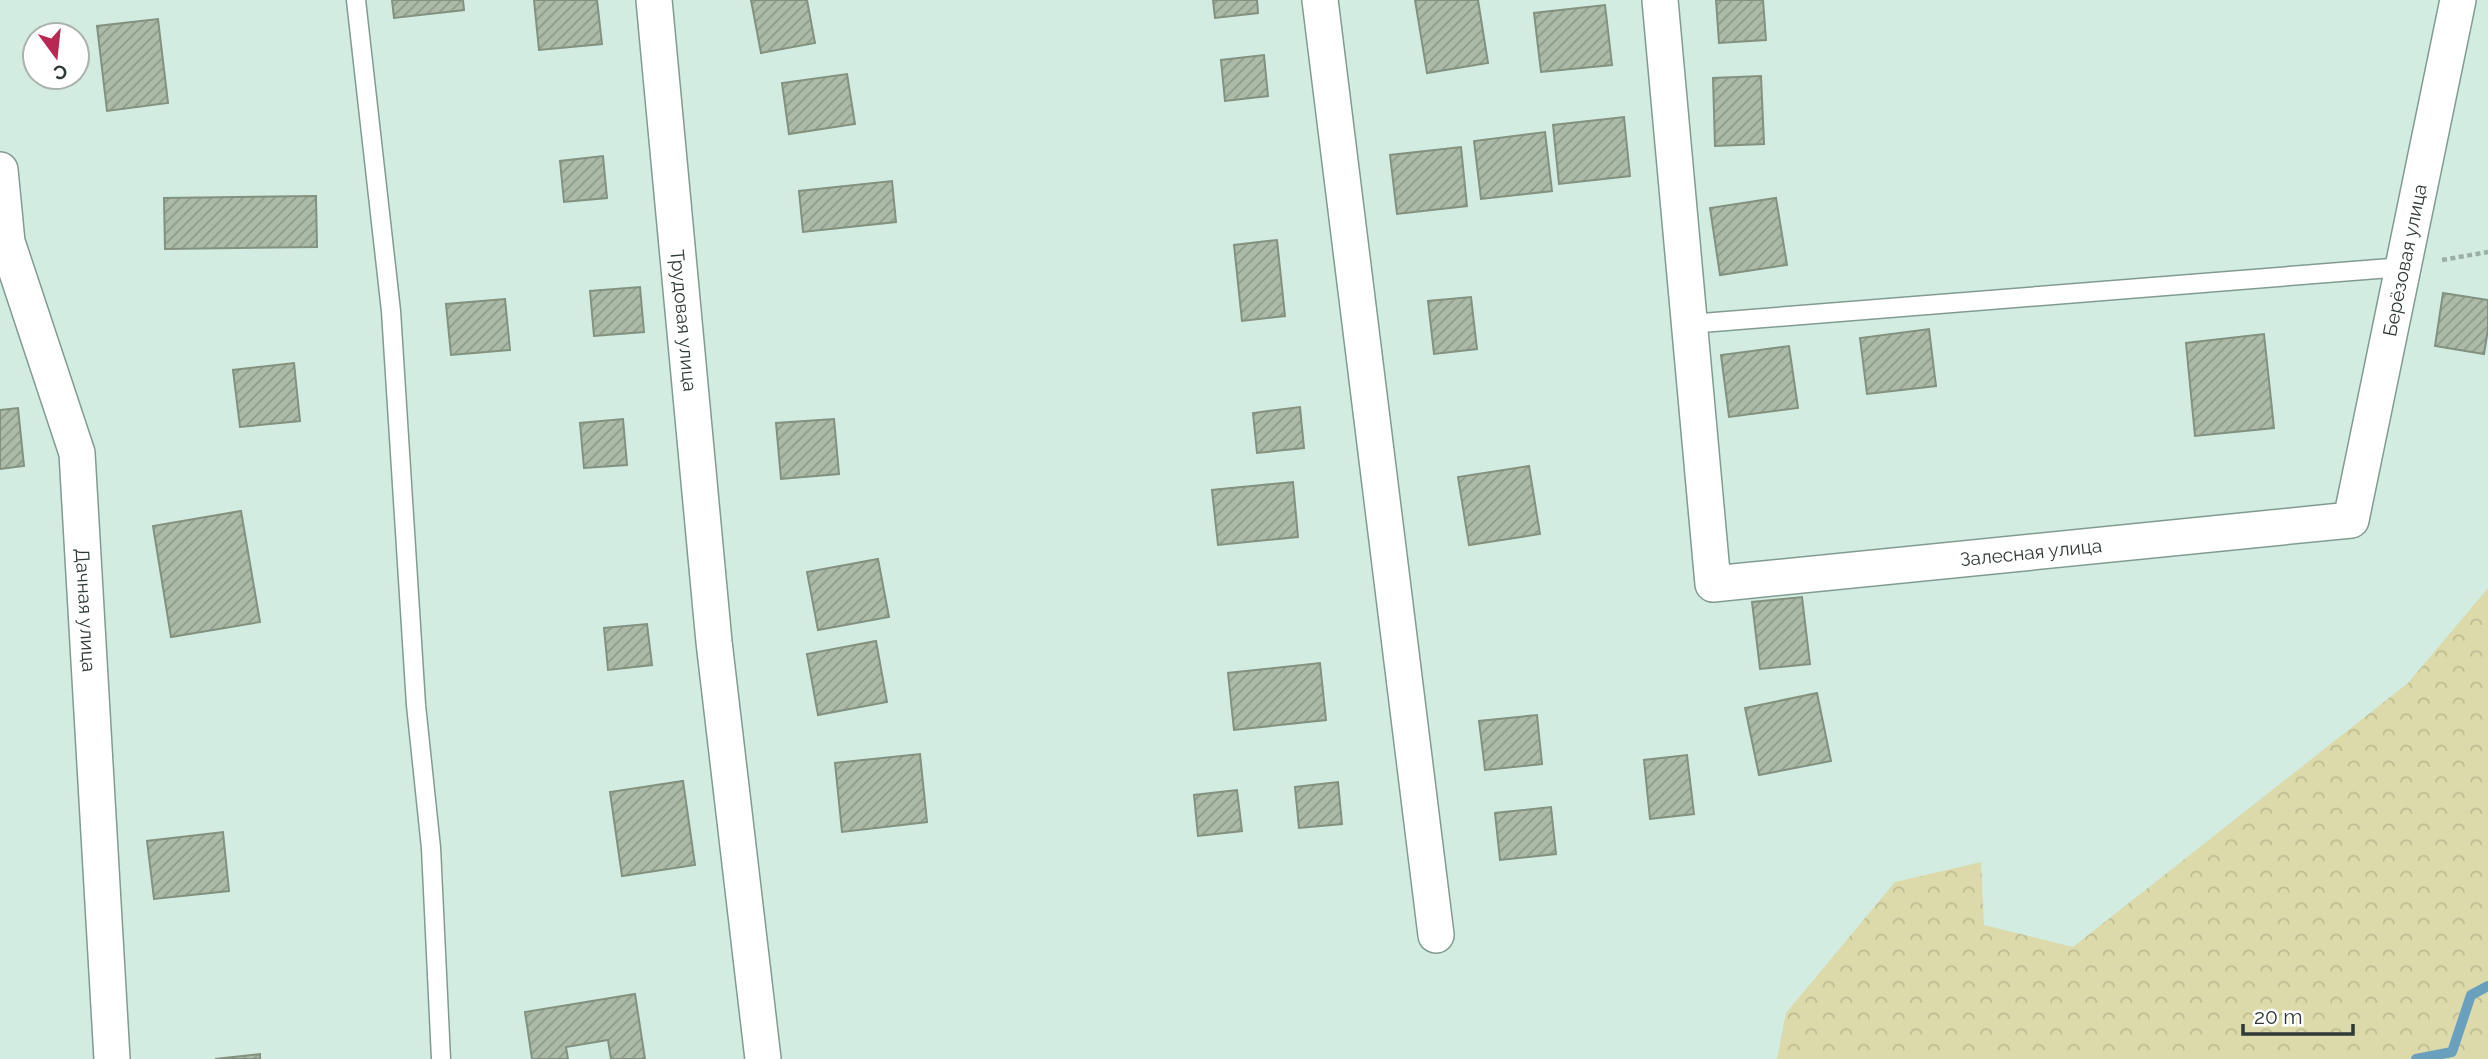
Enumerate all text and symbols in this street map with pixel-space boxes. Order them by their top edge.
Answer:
north arrow [21,21,91,91]
text: С [51,60,70,85]
street label: Берёзовая улица [2378,182,2431,338]
street label: Трудовая улица [666,249,702,393]
street label: Залесная улица [1959,534,2103,570]
street label: Дачная улица [72,548,101,673]
scale bar [2243,992,2353,1036]
text: 20 m [2254,1004,2302,1029]

